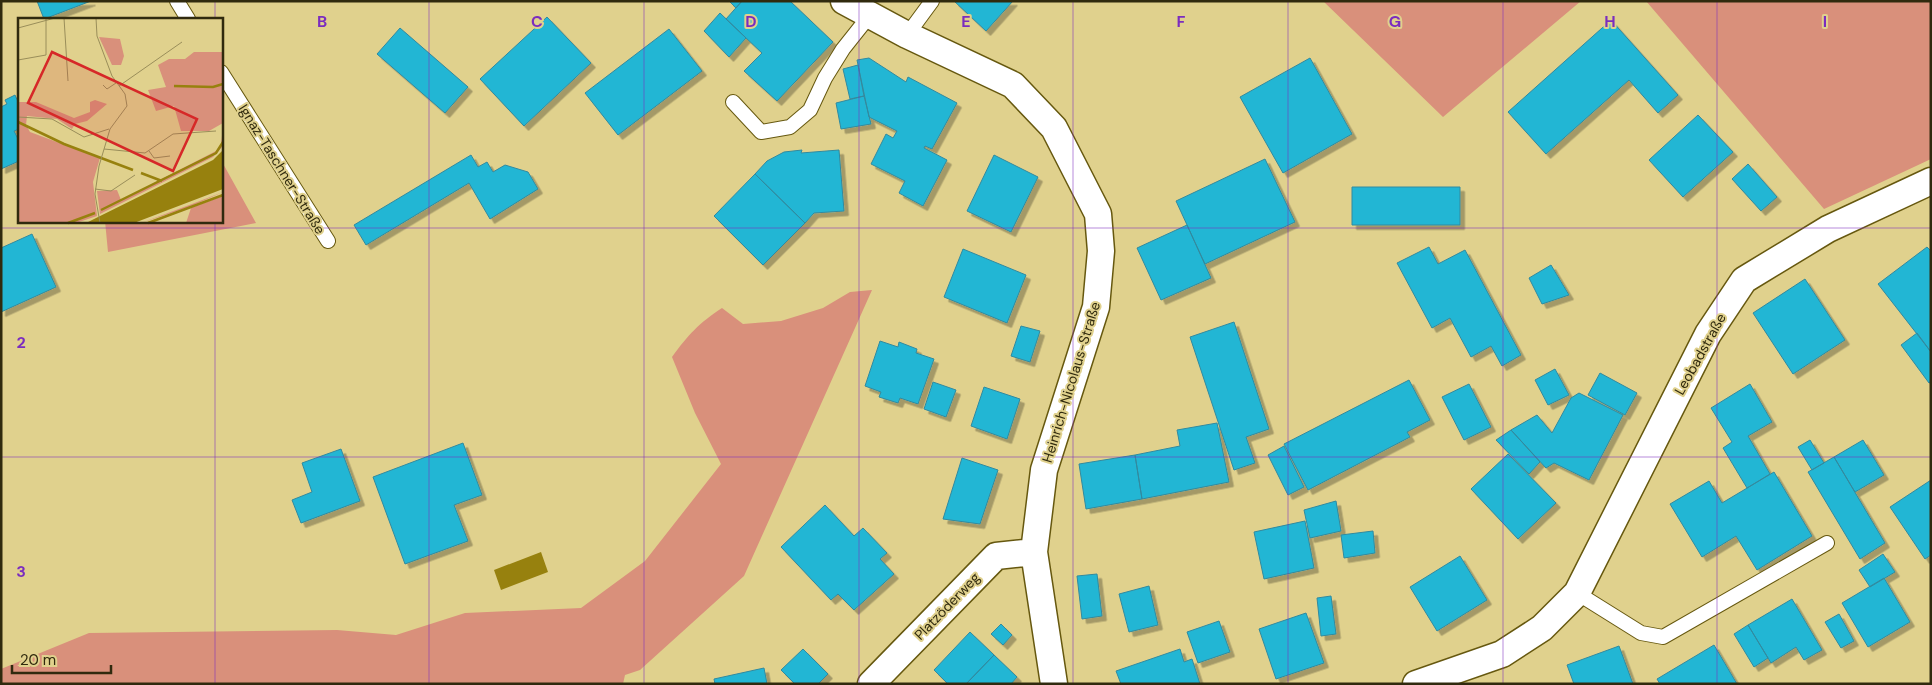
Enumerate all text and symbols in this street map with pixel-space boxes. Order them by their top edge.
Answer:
text: B [317,11,327,32]
text: C [531,11,543,32]
text: D [745,11,757,32]
text: E [961,11,971,32]
text: F [1177,11,1186,32]
text: G [1389,11,1401,32]
text: H [1604,11,1616,32]
text: I [1823,11,1827,32]
inset map [18,18,222,222]
street label: Ignaz-Taschner-Straße [235,101,329,237]
street label: Heinrich-Nicolaus-Straße [1038,299,1104,465]
street label: Leobadstraße [1670,310,1730,398]
text: 2 [16,332,26,353]
text: 3 [16,561,26,582]
street label: Platzöderweg [910,568,984,644]
scale bar [12,642,111,674]
text: 20 m [20,650,56,670]

